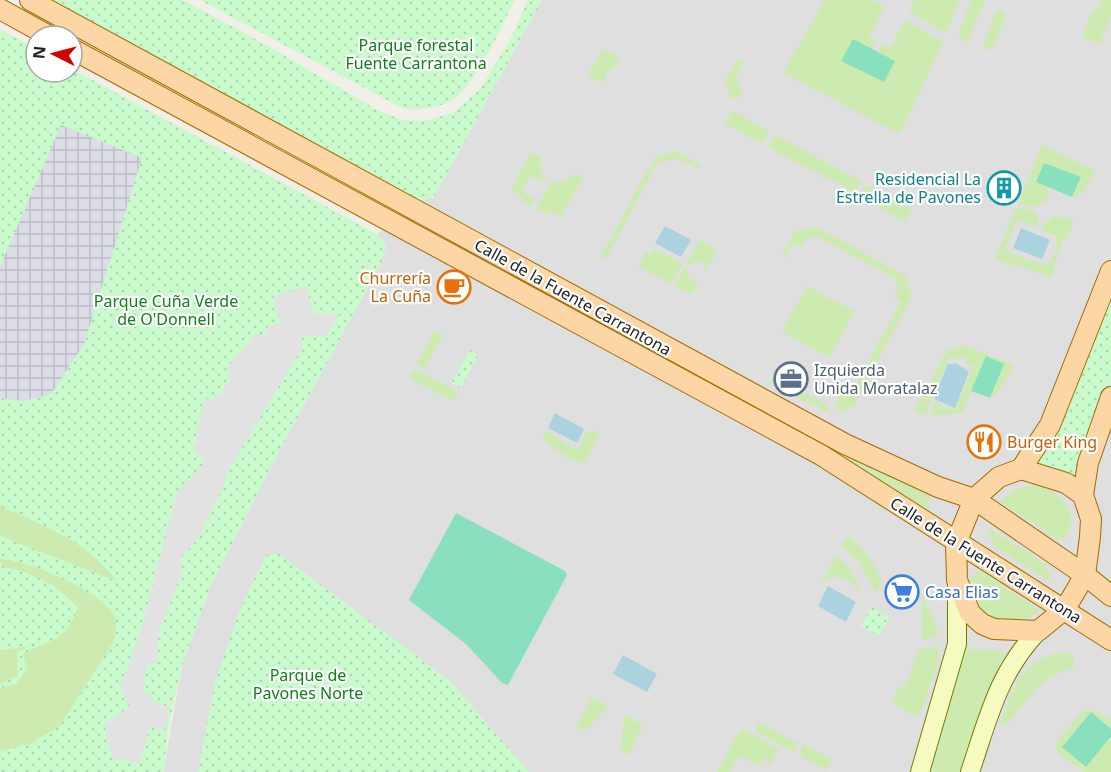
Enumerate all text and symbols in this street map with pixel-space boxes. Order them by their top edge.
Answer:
north arrow [24,24,84,84]
park label: Parque forestal Fuente Carrantona [345,34,487,74]
text: N [27,45,51,60]
place label: Residencial La Estrella de Pavones [836,168,981,208]
building icon: Residencial La Estrella de Pavones [986,170,1022,206]
street label: Calle de la Fuente Carrantona [471,234,675,360]
place label: Churrería La Cuña [359,267,431,307]
cafe icon: Churrería La Cuña [436,269,472,305]
park label: Parque Cuña Verde de O'Donnell [94,290,238,330]
place label: Izquierda Unida Moratalaz [814,359,938,399]
office icon: Izquierda Unida Moratalaz [773,361,809,397]
restaurant icon: Burger King [966,424,1002,460]
place label: Burger King [1007,431,1097,453]
street label: Calle de la Fuente Carrantona [886,492,1086,628]
supermarket icon: Casa Elias [884,574,920,610]
place label: Casa Elias [925,581,999,603]
park label: Parque de Pavones Norte [253,664,363,704]

